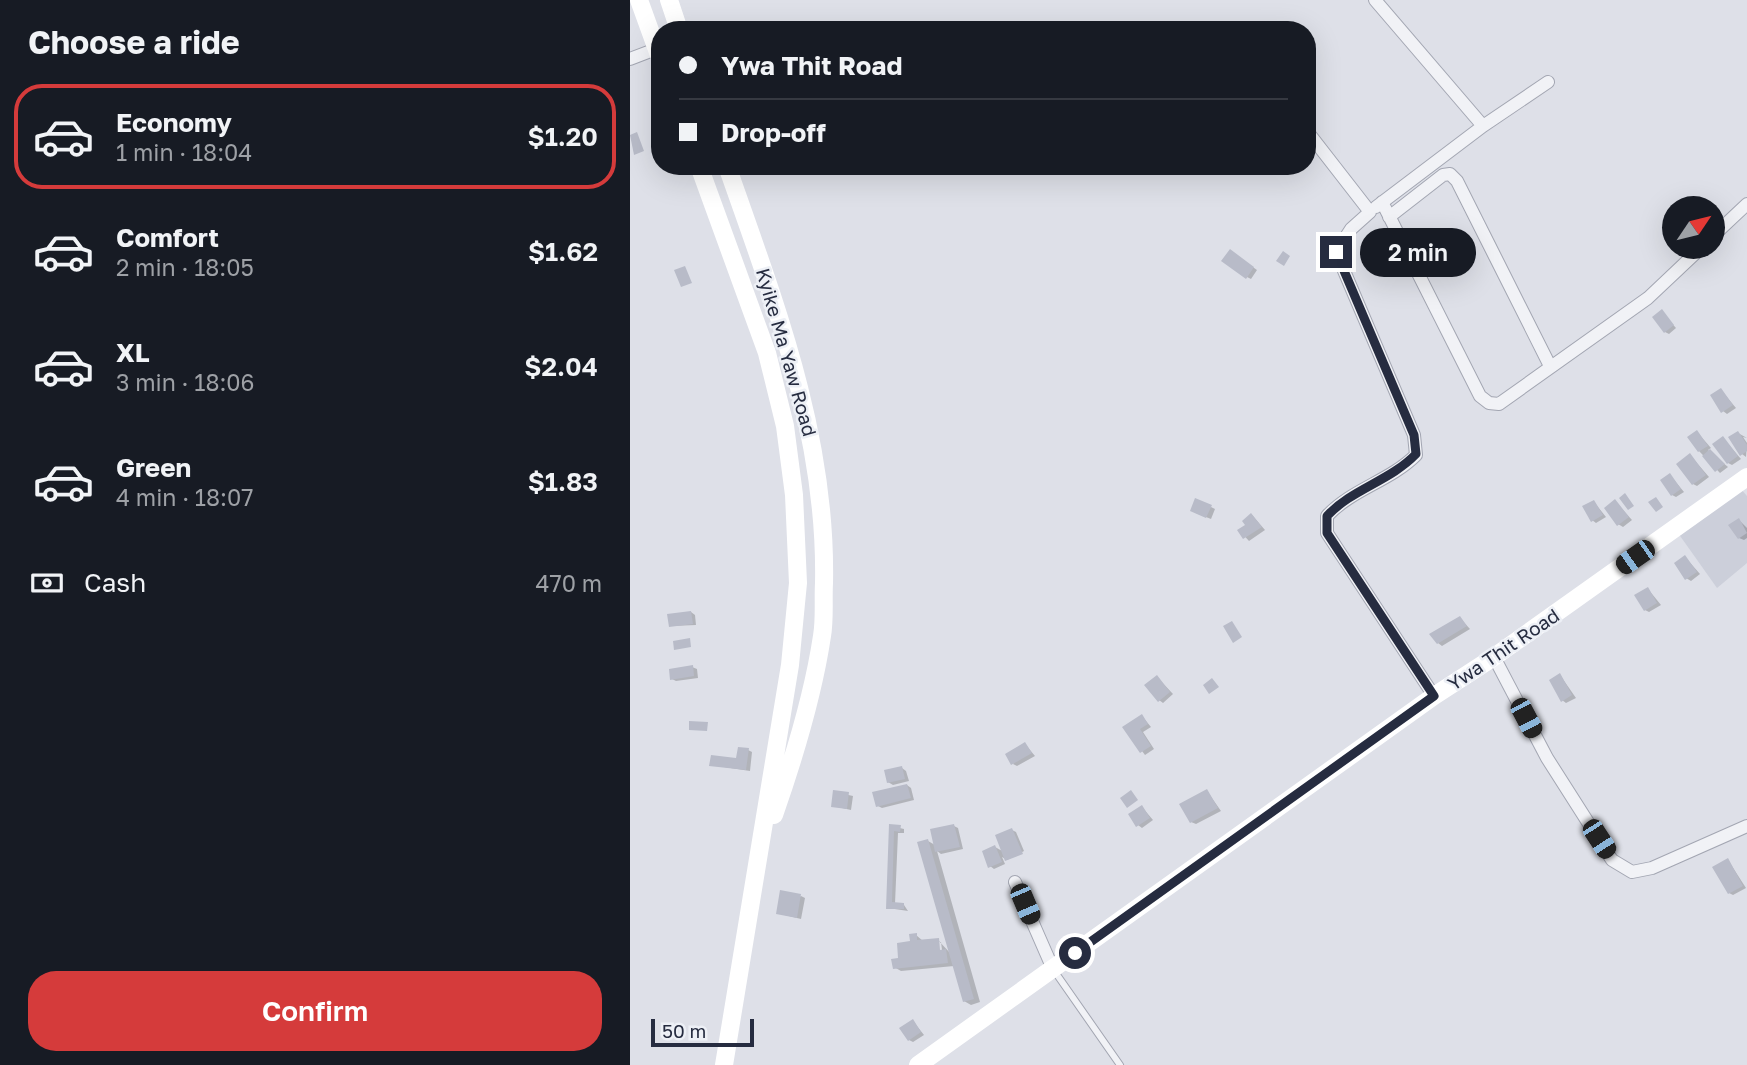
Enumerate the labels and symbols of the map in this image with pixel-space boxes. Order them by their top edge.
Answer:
north arrow [1662,196,1726,259]
callout: 2 min [1360,228,1476,276]
route end [1320,236,1352,268]
street label: Kyike Ma Yaw Road [752,265,822,439]
car [1612,536,1659,578]
street label: Ywa Thit Road [1443,603,1563,695]
car [1507,695,1546,741]
car [1579,816,1620,862]
car [1008,881,1043,927]
route start [1059,937,1091,969]
scale bar [651,1016,754,1048]

